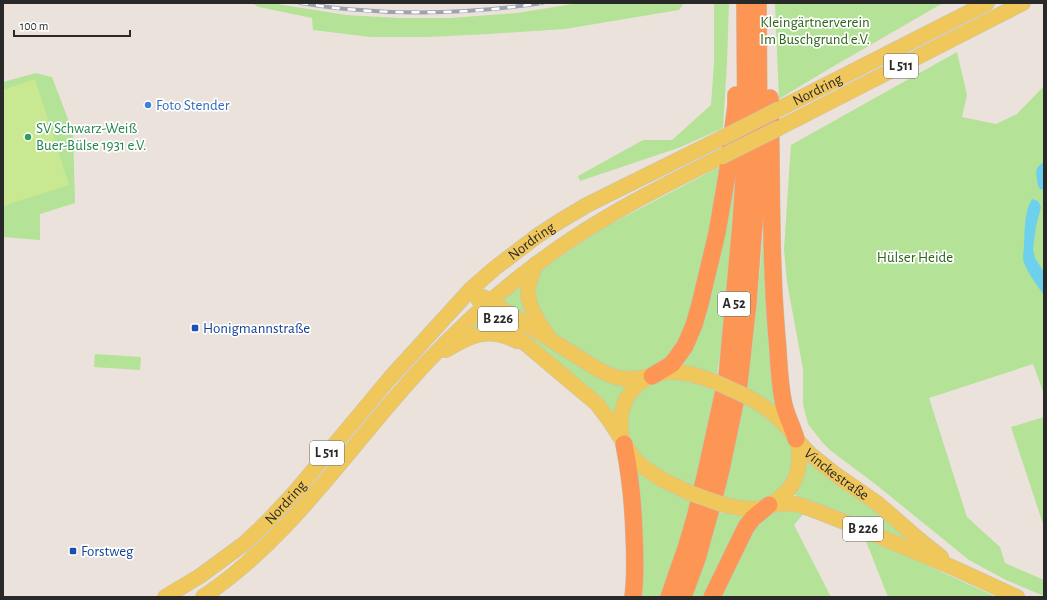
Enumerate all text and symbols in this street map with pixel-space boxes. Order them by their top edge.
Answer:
scale bar [14,12,130,38]
park label: Kleingärtnerverein Im Buschgrund e.V. [760,15,870,47]
text: 100 m [20,20,48,32]
road number: L 511 [884,54,918,78]
street label: Nordring [790,70,845,108]
place label: Foto Stender [156,98,230,113]
marker: Foto Stender [143,100,153,110]
place label: SV Schwarz-Weiß Buer-Bülse 1931 e.V. [36,121,147,153]
marker: SV Schwarz-Weiß Buer-Bülse 1931 e.V. [23,132,33,142]
street label: Nordring [505,219,558,263]
park label: Hülser Heide [877,250,953,265]
road number: A 52 [718,292,750,316]
road number: B 226 [478,307,518,331]
place label: Honigmannstraße [203,321,310,336]
marker: Honigmannstraße [190,323,200,333]
road number: L 511 [310,441,344,465]
street label: Vinckestraße [801,445,872,503]
street label: Nordring [262,477,309,527]
road number: B 226 [843,517,883,541]
place label: Forstweg [81,544,134,559]
marker: Forstweg [68,546,78,556]

